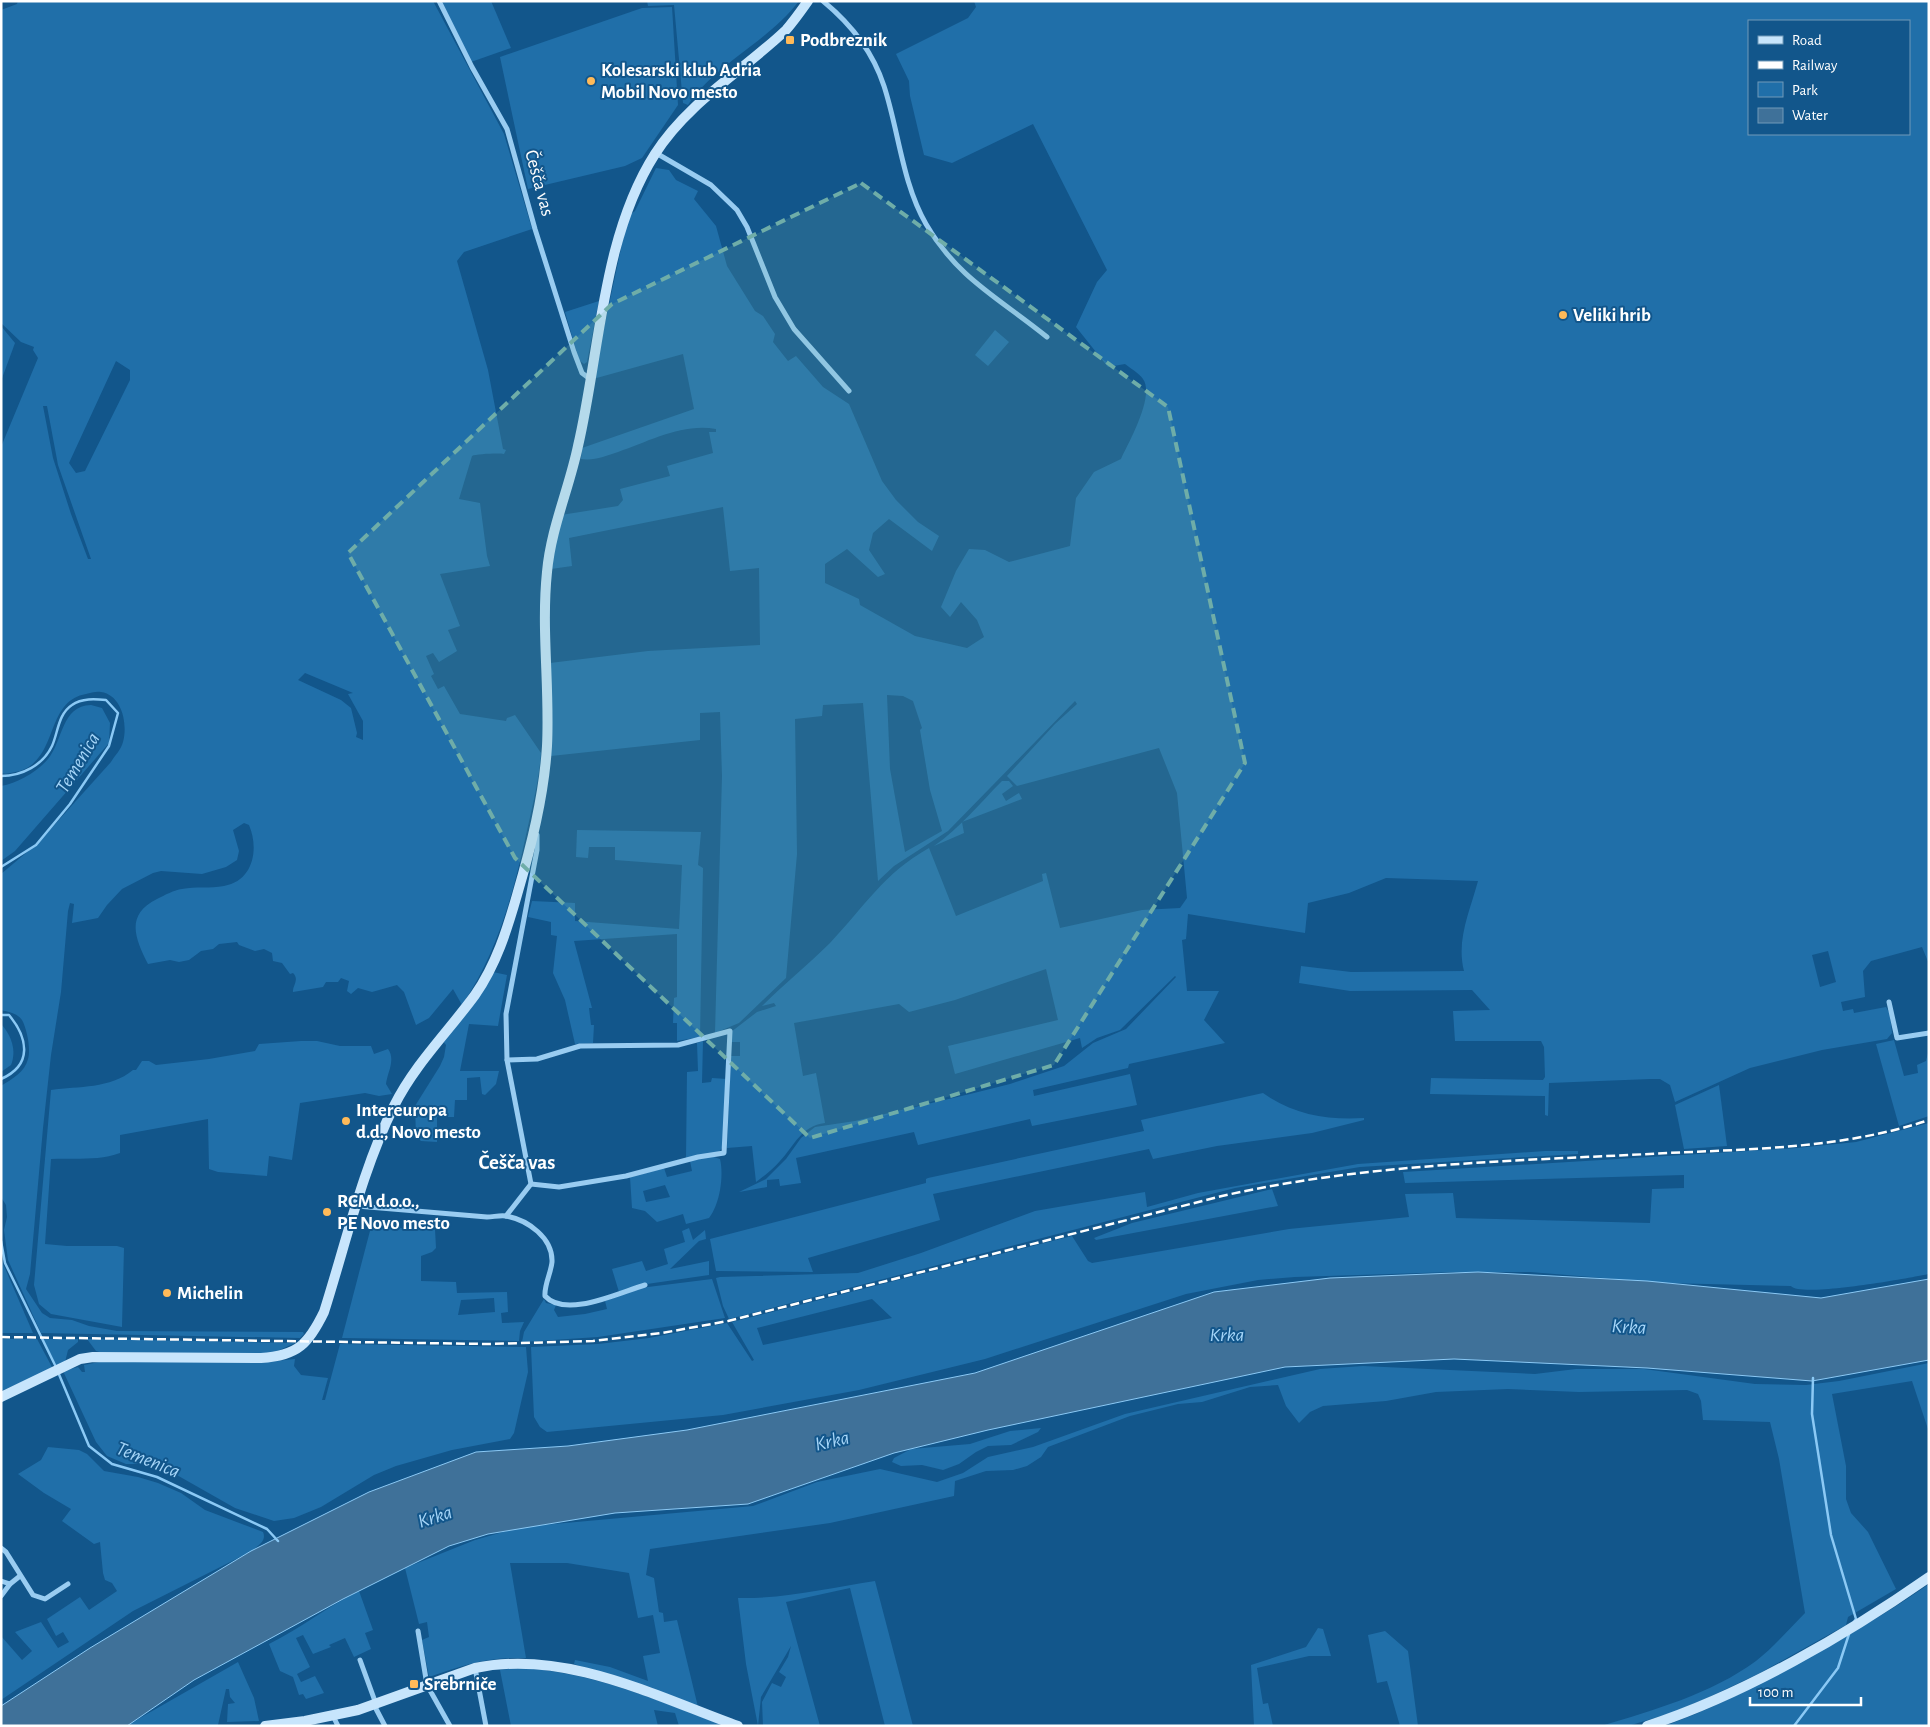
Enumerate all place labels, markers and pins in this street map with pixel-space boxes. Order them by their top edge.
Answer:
place label: Podbreznik [800,31,888,50]
marker: Podbreznik [784,34,796,46]
place label: Kolesarski klub Adria Mobil Novo mesto [601,61,761,102]
marker: Kolesarski klub Adria Mobil Novo mesto [585,75,597,87]
place label: Veliki hrib [1573,306,1651,325]
marker: Veliki hrib [1557,309,1569,321]
place label: Intereuropa d.d., Novo mesto [356,1101,481,1142]
marker: Intereuropa d.d., Novo mesto [340,1115,352,1127]
place label: RCM d.o.o., PE Novo mesto [337,1192,450,1233]
marker: RCM d.o.o., PE Novo mesto [321,1206,333,1218]
place label: Michelin [177,1284,243,1303]
marker: Michelin [161,1287,173,1299]
place label: Srebrniče [424,1675,497,1694]
marker: Srebrniče [408,1678,420,1690]

